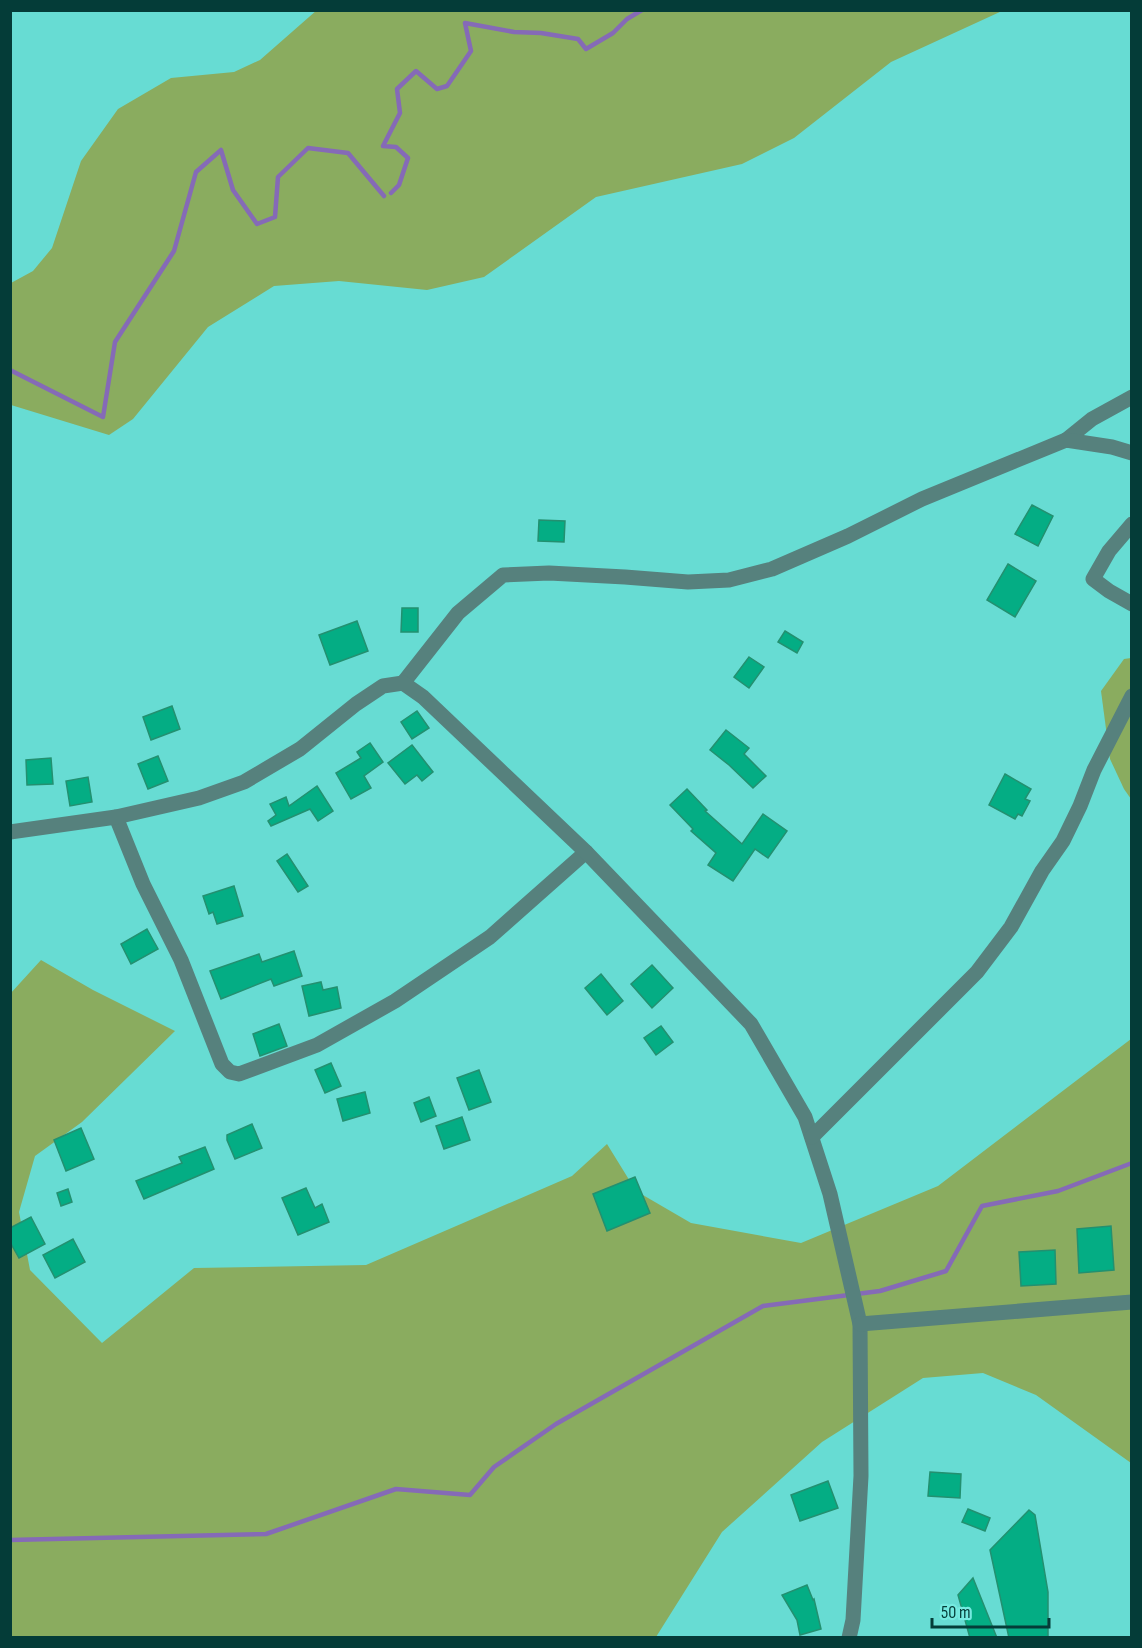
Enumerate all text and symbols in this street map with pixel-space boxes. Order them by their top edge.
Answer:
scale bar [932,1591,1049,1629]
text: 50 m [941,1602,971,1623]

